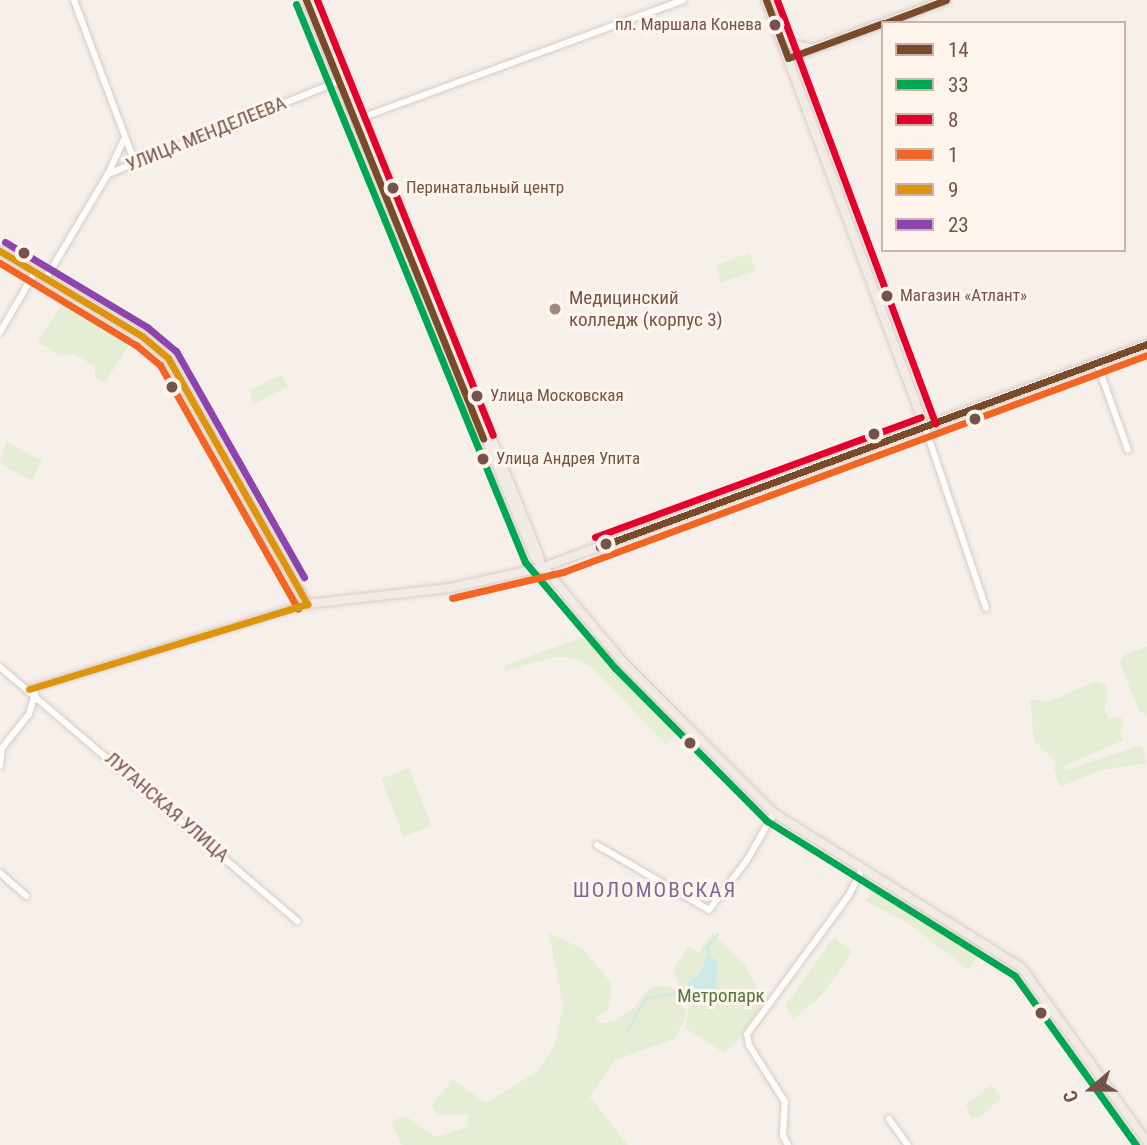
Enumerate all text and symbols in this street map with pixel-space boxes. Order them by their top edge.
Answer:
place label: пл. Маршала Конева [615,15,762,35]
marker: пл. Маршала Конева [768,18,782,32]
legend [881,21,1126,252]
text: 14 [948,38,969,62]
text: 33 [948,73,969,97]
street label: УЛИЦА МЕНДЕЛЕЕВА [123,91,289,177]
text: 8 [948,108,958,132]
text: 1 [948,143,958,167]
place label: Перинатальный центр [406,178,564,198]
text: 9 [948,178,958,202]
marker: Перинатальный центр [386,181,400,195]
text: 23 [948,213,969,237]
unlabelled marker [17,246,31,260]
place label: Магазин «Атлант» [900,286,1027,306]
place label: Медицинский колледж (корпус 3) [569,287,723,331]
marker: Магазин «Атлант» [880,289,894,303]
marker: Медицинский колледж (корпус 3) [547,301,563,317]
unlabelled marker [165,380,179,394]
place label: Улица Московская [490,386,624,406]
marker: Улица Московская [470,389,484,403]
unlabelled marker [968,412,982,426]
unlabelled marker [867,427,881,441]
place label: Улица Андрея Упита [496,449,640,469]
marker: Улица Андрея Упита [476,452,490,466]
unlabelled marker [599,537,613,551]
unlabelled marker [683,736,697,750]
street label: ЛУГАНСКАЯ УЛИЦА [101,747,233,867]
district label: ШОЛОМОВСКАЯ [574,877,736,903]
park label: Метропарк [677,985,765,1007]
unlabelled marker [1034,1006,1048,1020]
north arrow [1056,1054,1126,1124]
text: С [1058,1087,1083,1105]

